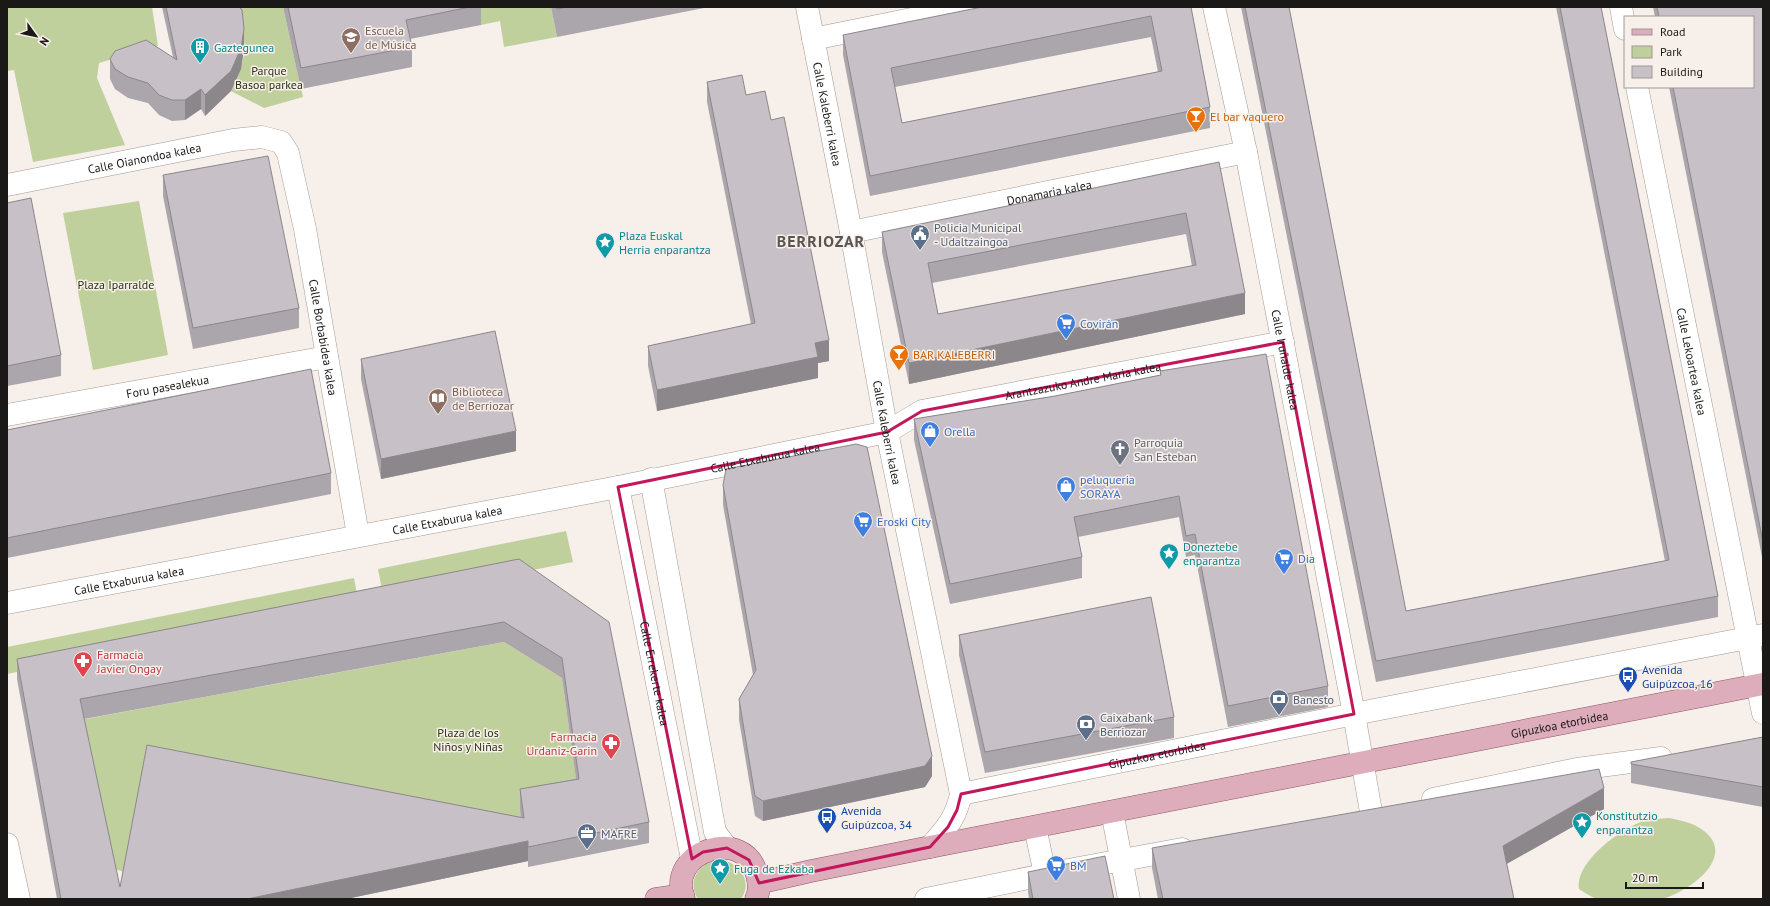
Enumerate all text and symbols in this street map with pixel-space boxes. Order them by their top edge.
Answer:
north arrow [16,16,56,56]
legend [1624,16,1754,88]
place label: Escuela de Música [365,23,416,52]
text: Road [1660,24,1685,39]
school or university icon: Escuela de Música [340,26,362,54]
text: N [37,35,52,48]
building icon: Gaztegunea [189,36,211,64]
place label: Gaztegunea [214,40,274,55]
text: Park [1660,44,1682,59]
street label: Calle Kaleberri kalea [810,61,845,167]
park label: Parque Basoa parkea [235,63,303,92]
text: Building [1660,64,1703,79]
bar icon: El bar vaquero [1185,105,1207,133]
place label: El bar vaquero [1210,109,1284,124]
street label: Calle Oianondoa kalea [86,139,202,176]
street label: Donamaria kalea [1005,176,1093,208]
place label: Policia Municipal - Udaltzaingoa [934,220,1022,249]
public building icon: Policia Municipal - Udaltzaingoa [909,223,931,251]
place label: Plaza Euskal Herria enparantza [619,228,711,257]
place icon: Plaza Euskal Herria enparantza [594,231,616,259]
district label: BERRIOZAR [777,231,865,251]
park label: Plaza Iparralde [78,277,154,292]
street label: Calle Borbabidea kalea [306,278,341,397]
street label: Calle Lekoartea kalea [1674,306,1710,417]
street label: Calle Iruñalde kalea [1269,308,1303,411]
supermarket icon: Covirán [1055,312,1077,340]
place label: Covirán [1080,316,1118,331]
bar icon: BAR KALEBERRI [888,343,910,371]
place label: BAR KALEBERRI [913,347,995,362]
street label: Arantzazuko Andre Maria kalea [1004,358,1162,403]
street label: Foru pasealekua [125,371,210,401]
street label: Calle Kaleberri kalea [870,379,905,486]
place label: Biblioteca de Berriozar [452,384,514,413]
library icon: Biblioteca de Berriozar [427,387,449,415]
shop icon: Orella [919,420,941,448]
place label: Orella [944,424,975,439]
place label: Parroquia San Esteban [1134,435,1197,464]
street label: Calle Etxaburua kalea [709,438,821,475]
church icon: Parroquia San Esteban [1109,438,1131,466]
place label: peluqueria SORAYA [1080,472,1135,501]
shop icon: peluqueria SORAYA [1055,475,1077,503]
street label: Calle Etxaburua kalea [391,502,503,537]
supermarket icon: Eroski City [852,510,874,538]
place label: Eroski City [877,514,931,529]
place label: Doneztebe enparantza [1183,539,1240,568]
place icon: Doneztebe enparantza [1158,542,1180,570]
supermarket icon: Dia [1273,547,1295,575]
place label: Dia [1298,551,1315,566]
street label: Calle Etxaburua kalea [73,562,185,598]
street label: Calle Errekerte kalea [637,620,673,727]
place label: Farmacia Javier Ongay [96,647,162,676]
pharmacy icon: Farmacia Javier Ongay [72,650,94,678]
place label: Avenida Guipúzcoa, 16 [1642,662,1713,691]
bus stop icon: Avenida Guipúzcoa, 16 [1617,665,1639,693]
bank icon: Banesto [1268,688,1290,716]
place label: Banesto [1293,692,1334,707]
street label: Gipuzkoa etorbidea [1509,707,1609,741]
place label: Caixabank Berriozar [1100,710,1153,739]
bank icon: Caixabank Berriozar [1075,713,1097,741]
park label: Plaza de los Niños y Niñas [433,725,503,754]
place label: Farmacia Urdaniz-Garin [527,729,597,758]
pharmacy icon: Farmacia Urdaniz-Garin [600,732,622,760]
street label: Gipuzkoa etorbidea [1107,737,1207,771]
place label: Avenida Guipúzcoa, 34 [841,803,912,832]
bus stop icon: Avenida Guipúzcoa, 34 [816,806,838,834]
place label: Konstitutzio enparantza [1596,808,1658,837]
place icon: Konstitutzio enparantza [1571,811,1593,839]
office icon: MAFRE [576,822,598,850]
place label: MAFRE [601,826,637,841]
supermarket icon: BM [1045,854,1067,882]
place icon: Fuga de Ezkaba [709,857,731,885]
place label: BM [1070,858,1087,873]
place label: Fuga de Ezkaba [734,861,814,876]
scale bar [1626,864,1703,890]
text: 20 m [1632,870,1658,885]

